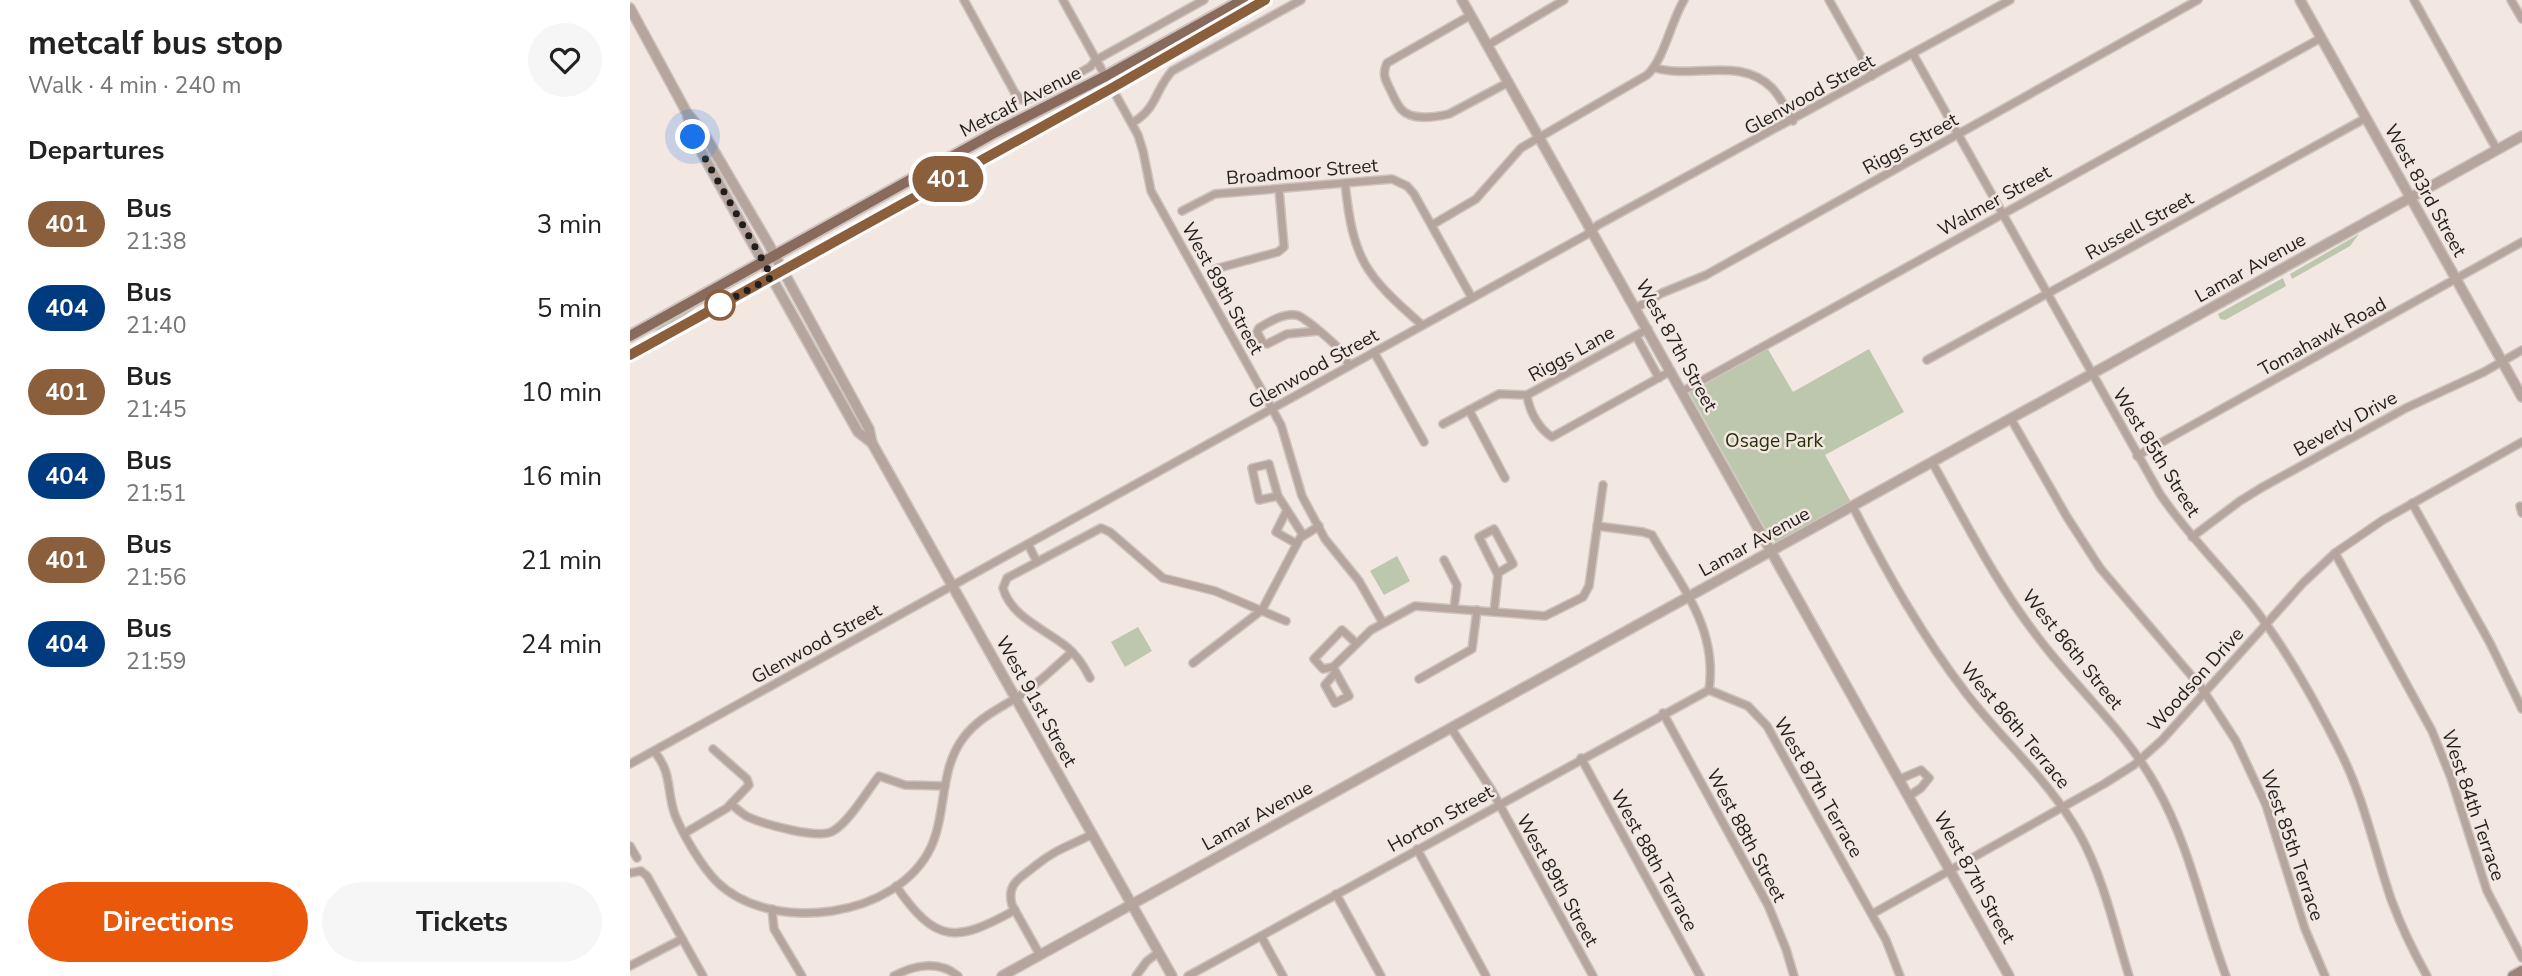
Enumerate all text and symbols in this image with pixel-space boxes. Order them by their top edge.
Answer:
text: metcalf bus stop [28,21,283,66]
button: heart [528,23,602,97]
street label: Glenwood Street [1740,48,1879,141]
street label: Metcalf Avenue [955,60,1086,144]
text: Walk · 4 min · 240 m [28,70,241,101]
street label: Riggs Street [1858,107,1963,181]
your location [675,119,710,154]
street label: West 83rd Street [2378,120,2472,262]
text: Departures [28,133,164,168]
street label: Broadmoor Street [1225,152,1379,192]
line badge: 401 [908,156,988,202]
street label: Walmer Street [1933,159,2056,243]
text: 401 [926,163,970,195]
street label: Russell Street [2081,185,2198,266]
text: Bus [126,191,172,226]
text: 3 min [537,207,602,242]
text: 401 [45,208,88,240]
street label: West 89th Street [1175,218,1269,360]
text: 21:38 [126,226,186,257]
street label: Lamar Avenue [2190,227,2311,309]
text: Bus [126,275,172,310]
street label: West 87th Street [1629,275,1723,417]
unlabelled marker [705,290,735,320]
text: 5 min [537,291,602,326]
street label: Tomahawk Road [2254,291,2391,383]
text: 404 [45,292,88,324]
text: 21:40 [126,310,186,341]
street label: Riggs Lane [1524,320,1619,388]
street label: Glenwood Street [1244,322,1383,415]
text: Bus [126,359,172,394]
text: 10 min [521,375,602,410]
text: 401 [45,376,88,408]
street label: West 85th Street [2106,383,2206,522]
street label: Beverly Drive [2289,385,2402,463]
text: 21:45 [126,394,186,425]
park label: Osage Park [1725,428,1823,454]
text: Bus [126,443,172,478]
text: 16 min [521,459,602,494]
text: 404 [45,460,88,492]
text: 21:51 [126,478,186,509]
street label: Lamar Avenue [1694,501,1815,583]
text: Bus [126,527,172,562]
text: 21 min [521,543,602,578]
text: 401 [45,544,88,576]
text: 21:56 [126,562,186,593]
street label: West 86th Street [2016,584,2129,715]
street label: Glenwood Street [747,597,886,690]
text: Bus [126,611,172,646]
street label: Woodson Drive [2142,622,2250,738]
text: 24 min [521,627,602,662]
text: 404 [45,628,88,660]
street label: West 91st Street [989,631,1083,772]
text: 21:59 [126,646,186,677]
street label: West 86th Terrace [1954,657,2076,795]
street label: West 87th Terrace [1767,713,1869,862]
street label: West 84th Terrace [2435,726,2511,884]
street label: West 88th Street [1700,764,1792,907]
street label: West 85th Terrace [2254,766,2330,924]
street label: Lamar Avenue [1197,775,1318,857]
street label: Horton Street [1383,779,1498,859]
street label: West 88th Terrace [1604,785,1704,936]
street label: West 87th Street [1927,807,2021,949]
street label: West 89th Street [1510,810,1604,952]
button: Directions [28,882,308,962]
button: Tickets [322,882,602,962]

